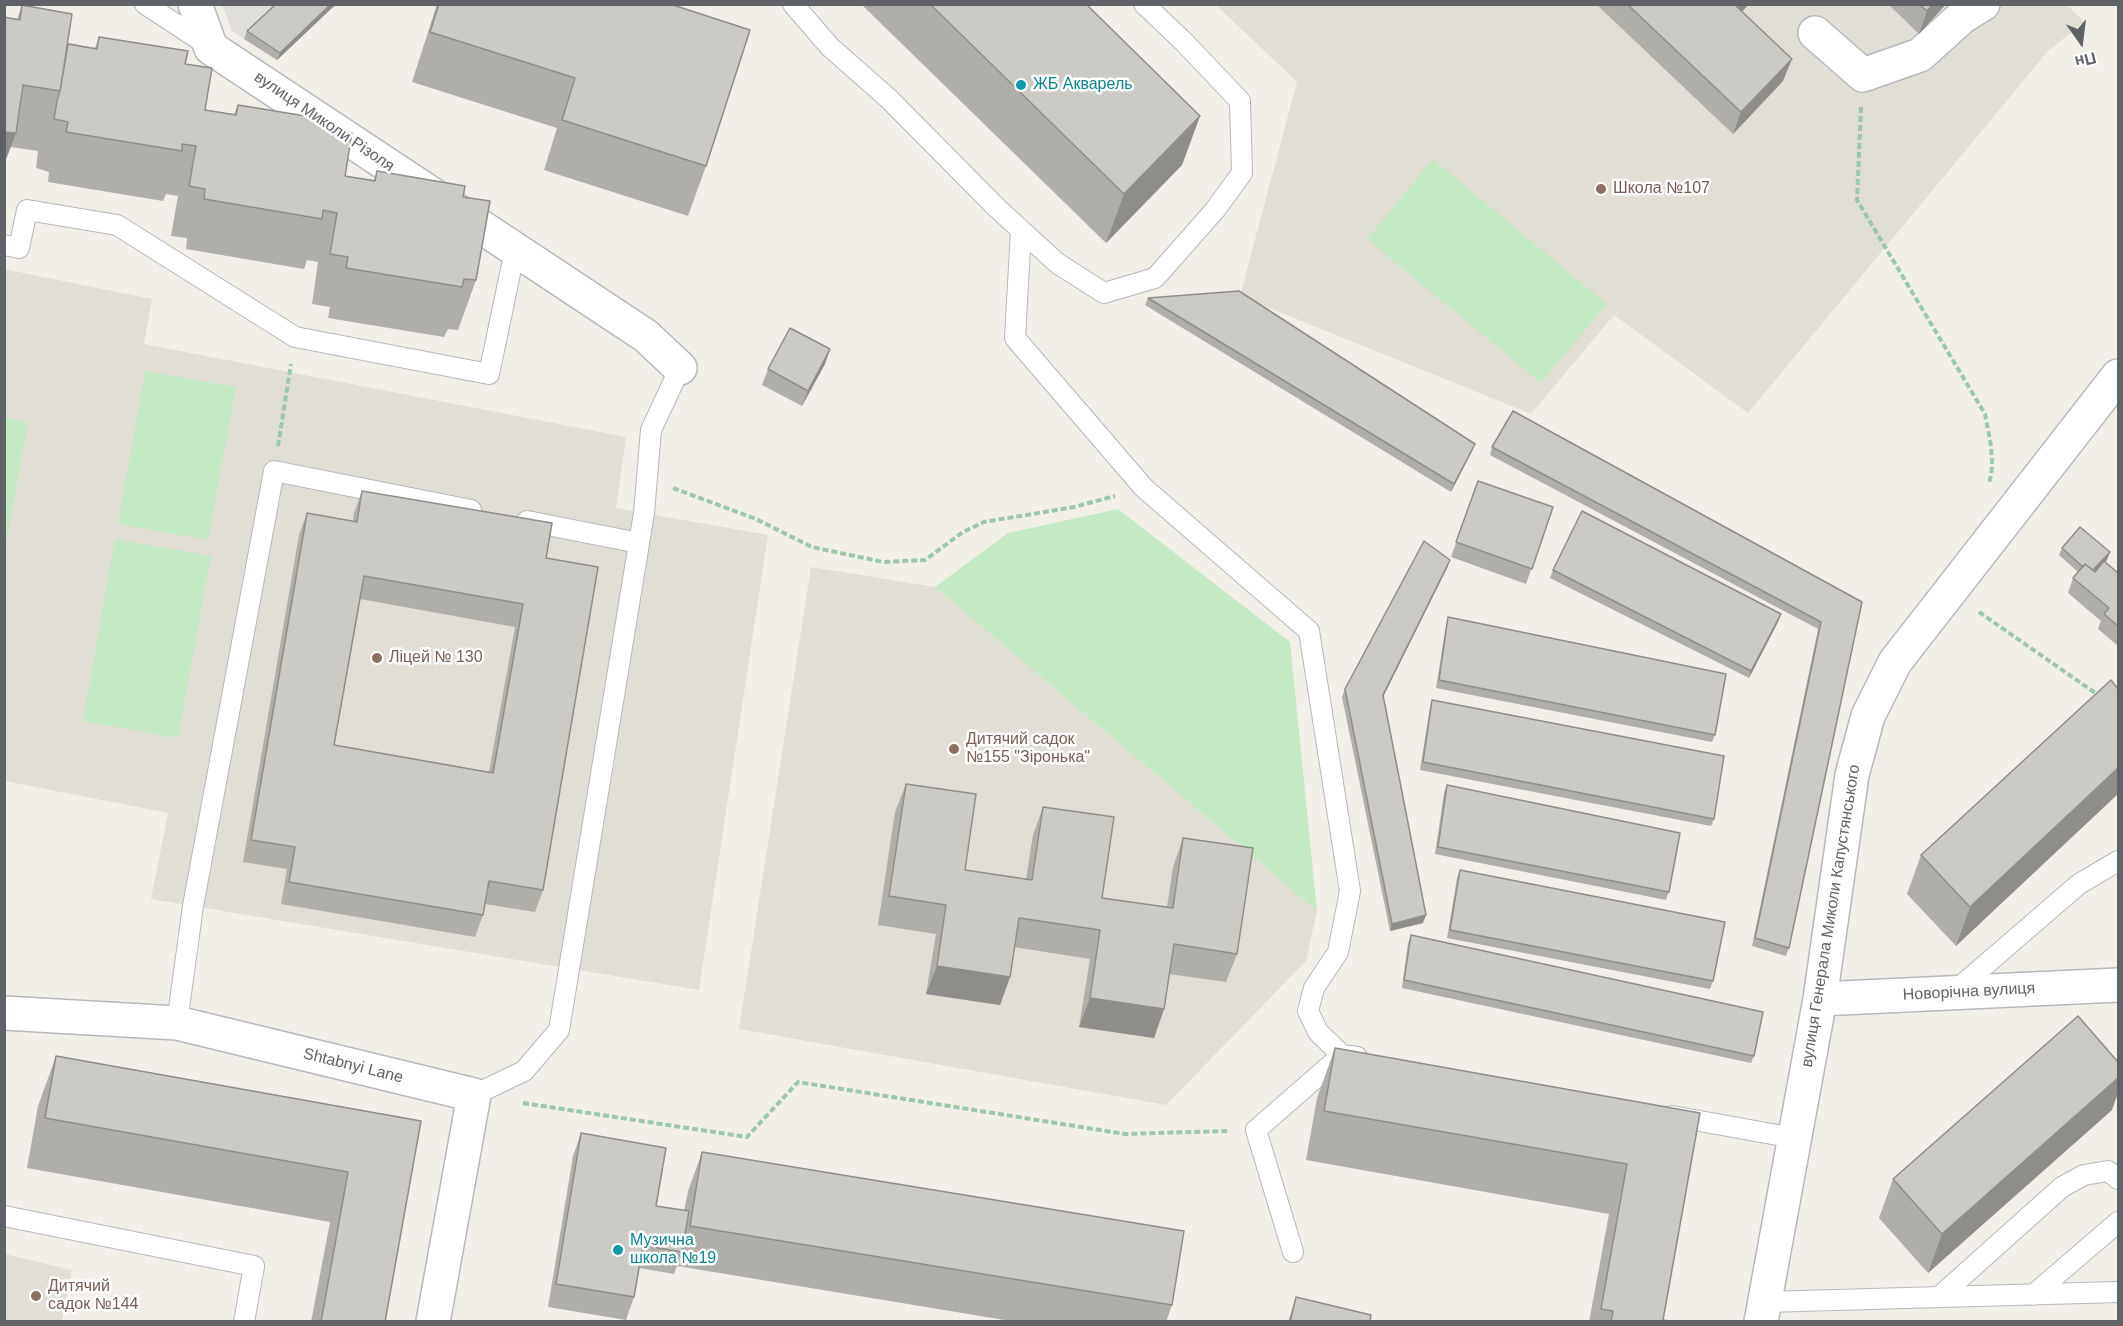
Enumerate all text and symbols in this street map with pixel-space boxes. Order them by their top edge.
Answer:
north arrow [2051,12,2111,72]
text: Пн [2073,49,2098,71]
street label: вулиця Миколи Різоля [250,68,398,176]
place label: ЖБ Акварель [1033,75,1133,95]
marker: ЖБ Акварель [1014,78,1028,92]
place label: Школа №107 [1613,179,1710,199]
marker: Школа №107 [1594,182,1608,196]
place label: Ліцей № 130 [389,648,483,668]
marker: Ліцей № 130 [370,651,384,665]
place label: Дитячий садок №155 "Зіронька" [966,730,1090,768]
marker: Дитячий садок №155 "Зіронька" [947,742,961,756]
street label: вулиця Генерала Миколи Капустянського [1798,763,1864,1069]
street label: Новорічна вулиця [1902,979,2036,1005]
street label: Shtabnyi Lane [301,1044,405,1088]
place label: Музична школа №19 [630,1231,716,1269]
marker: Музична школа №19 [611,1243,625,1257]
place label: Дитячий садок №144 [48,1277,138,1315]
marker: Дитячий садок №144 [29,1289,43,1303]

